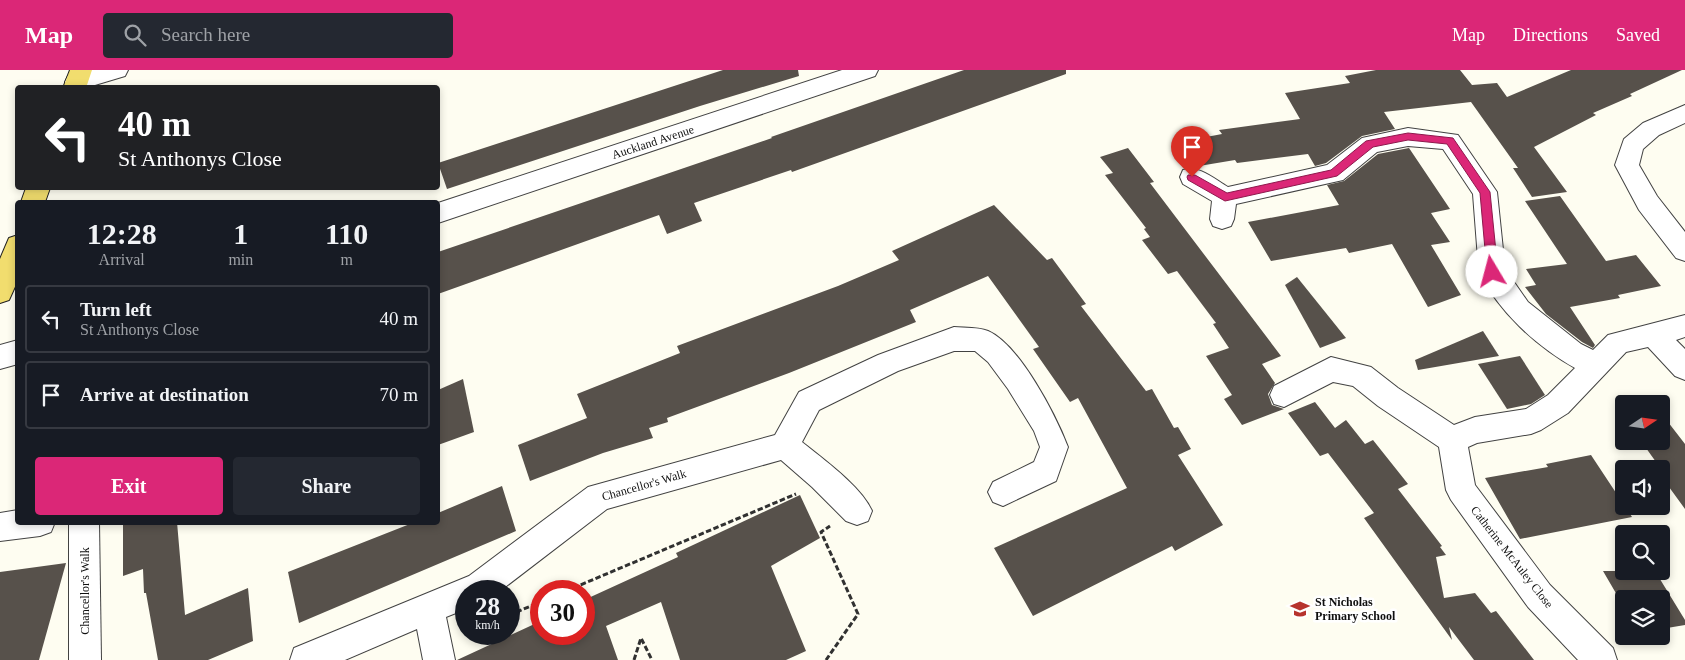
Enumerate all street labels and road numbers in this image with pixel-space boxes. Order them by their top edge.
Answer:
street label: Auckland Avenue [610,122,696,162]
street label: Chancellor's Walk [600,466,688,504]
street label: Catherine McAuley Close [1468,503,1556,611]
street label: Chancellor's Walk [78,547,92,635]

